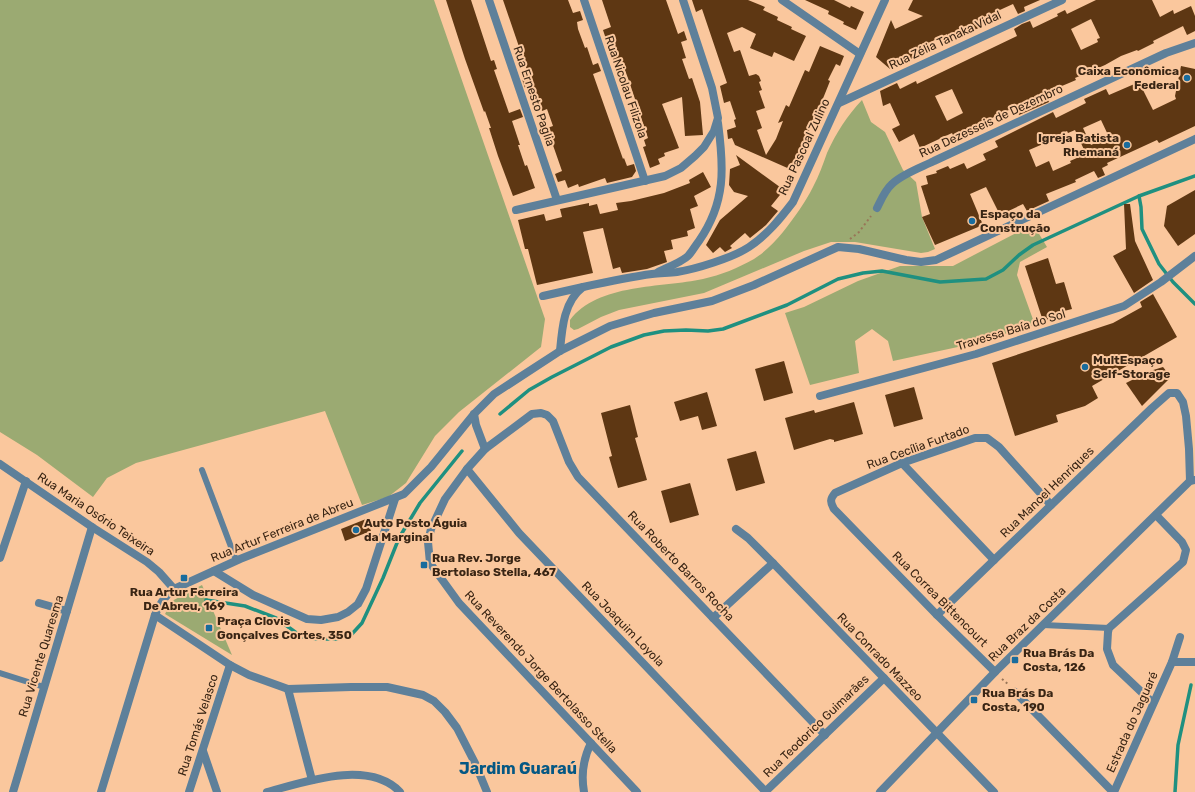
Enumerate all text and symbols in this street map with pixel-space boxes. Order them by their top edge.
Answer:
street label: Rua Zélia Tanaka Vidal [887,8,1004,72]
street label: Rua Nicolau Filizola [602,34,650,140]
street label: Rua Ernesto Paglia [510,44,558,148]
place label: Caixa Econômica Federal [1078,64,1179,92]
marker: Caixa Econômica Federal [1182,73,1192,83]
street label: Rua Dezesseis de Dezembro [917,81,1065,161]
street label: Rua Pascoal Zulino [775,96,833,198]
place label: Igreja Batista Rhemaná [1038,131,1119,159]
marker: Igreja Batista Rhemaná [1122,140,1132,150]
place label: Espaço da Construção [980,207,1050,235]
marker: Espaço da Construção [967,216,977,226]
street label: Travessa Baía do Sol [955,307,1067,353]
place label: MultEspaço Self-Storage [1093,353,1170,381]
marker: MultEspaço Self-Storage [1080,362,1090,372]
street label: Rua Cecília Furtado [865,422,971,472]
street label: Rua Manoel Henriques [997,444,1097,540]
street label: Rua Maria Osório Teixeira [35,470,157,558]
street label: Rua Artur Ferreira de Abreu [209,495,355,565]
street label: Rua Roberto Barros Rocha [625,508,737,624]
place label: Auto Posto Águia da Marginal [364,516,467,544]
marker: Auto Posto Águia da Marginal [351,525,361,535]
street label: Rua Correa Bittencourt [889,548,991,650]
place label: Rua Rev. Jorge Bertolaso Stella, 467 [432,551,556,579]
marker: Rua Rev. Jorge Bertolaso Stella, 467 [419,560,429,570]
marker: Rua Artur Ferreira De Abreu, 169 [179,573,189,583]
street label: Rua Joaquim Loyola [579,579,667,669]
street label: Rua Braz da Costa [986,584,1068,664]
place label: Rua Artur Ferreira De Abreu, 169 [130,585,238,613]
street label: Rua Reverendo Jorge Bertolasso Stella [462,588,620,756]
street label: Rua Vicente Quaresma [16,593,66,719]
street label: Rua Conrado Mazzeo [834,610,926,704]
place label: Praça Clovis Gonçalves Cortes, 350 [217,614,352,642]
marker: Praça Clovis Gonçalves Cortes, 350 [204,623,214,633]
place label: Rua Brás Da Costa, 126 [1023,646,1094,674]
marker: Rua Brás Da Costa, 126 [1010,655,1020,665]
street label: Estrada do Jaguaré [1103,669,1161,775]
street label: Rua Tomás Velasco [175,672,221,778]
street label: Rua Teodorico Guimarães [760,672,872,780]
place label: Rua Brás Da Costa, 190 [982,686,1053,714]
marker: Rua Brás Da Costa, 190 [969,695,979,705]
district label: Jardim Guaraú [459,759,577,778]

